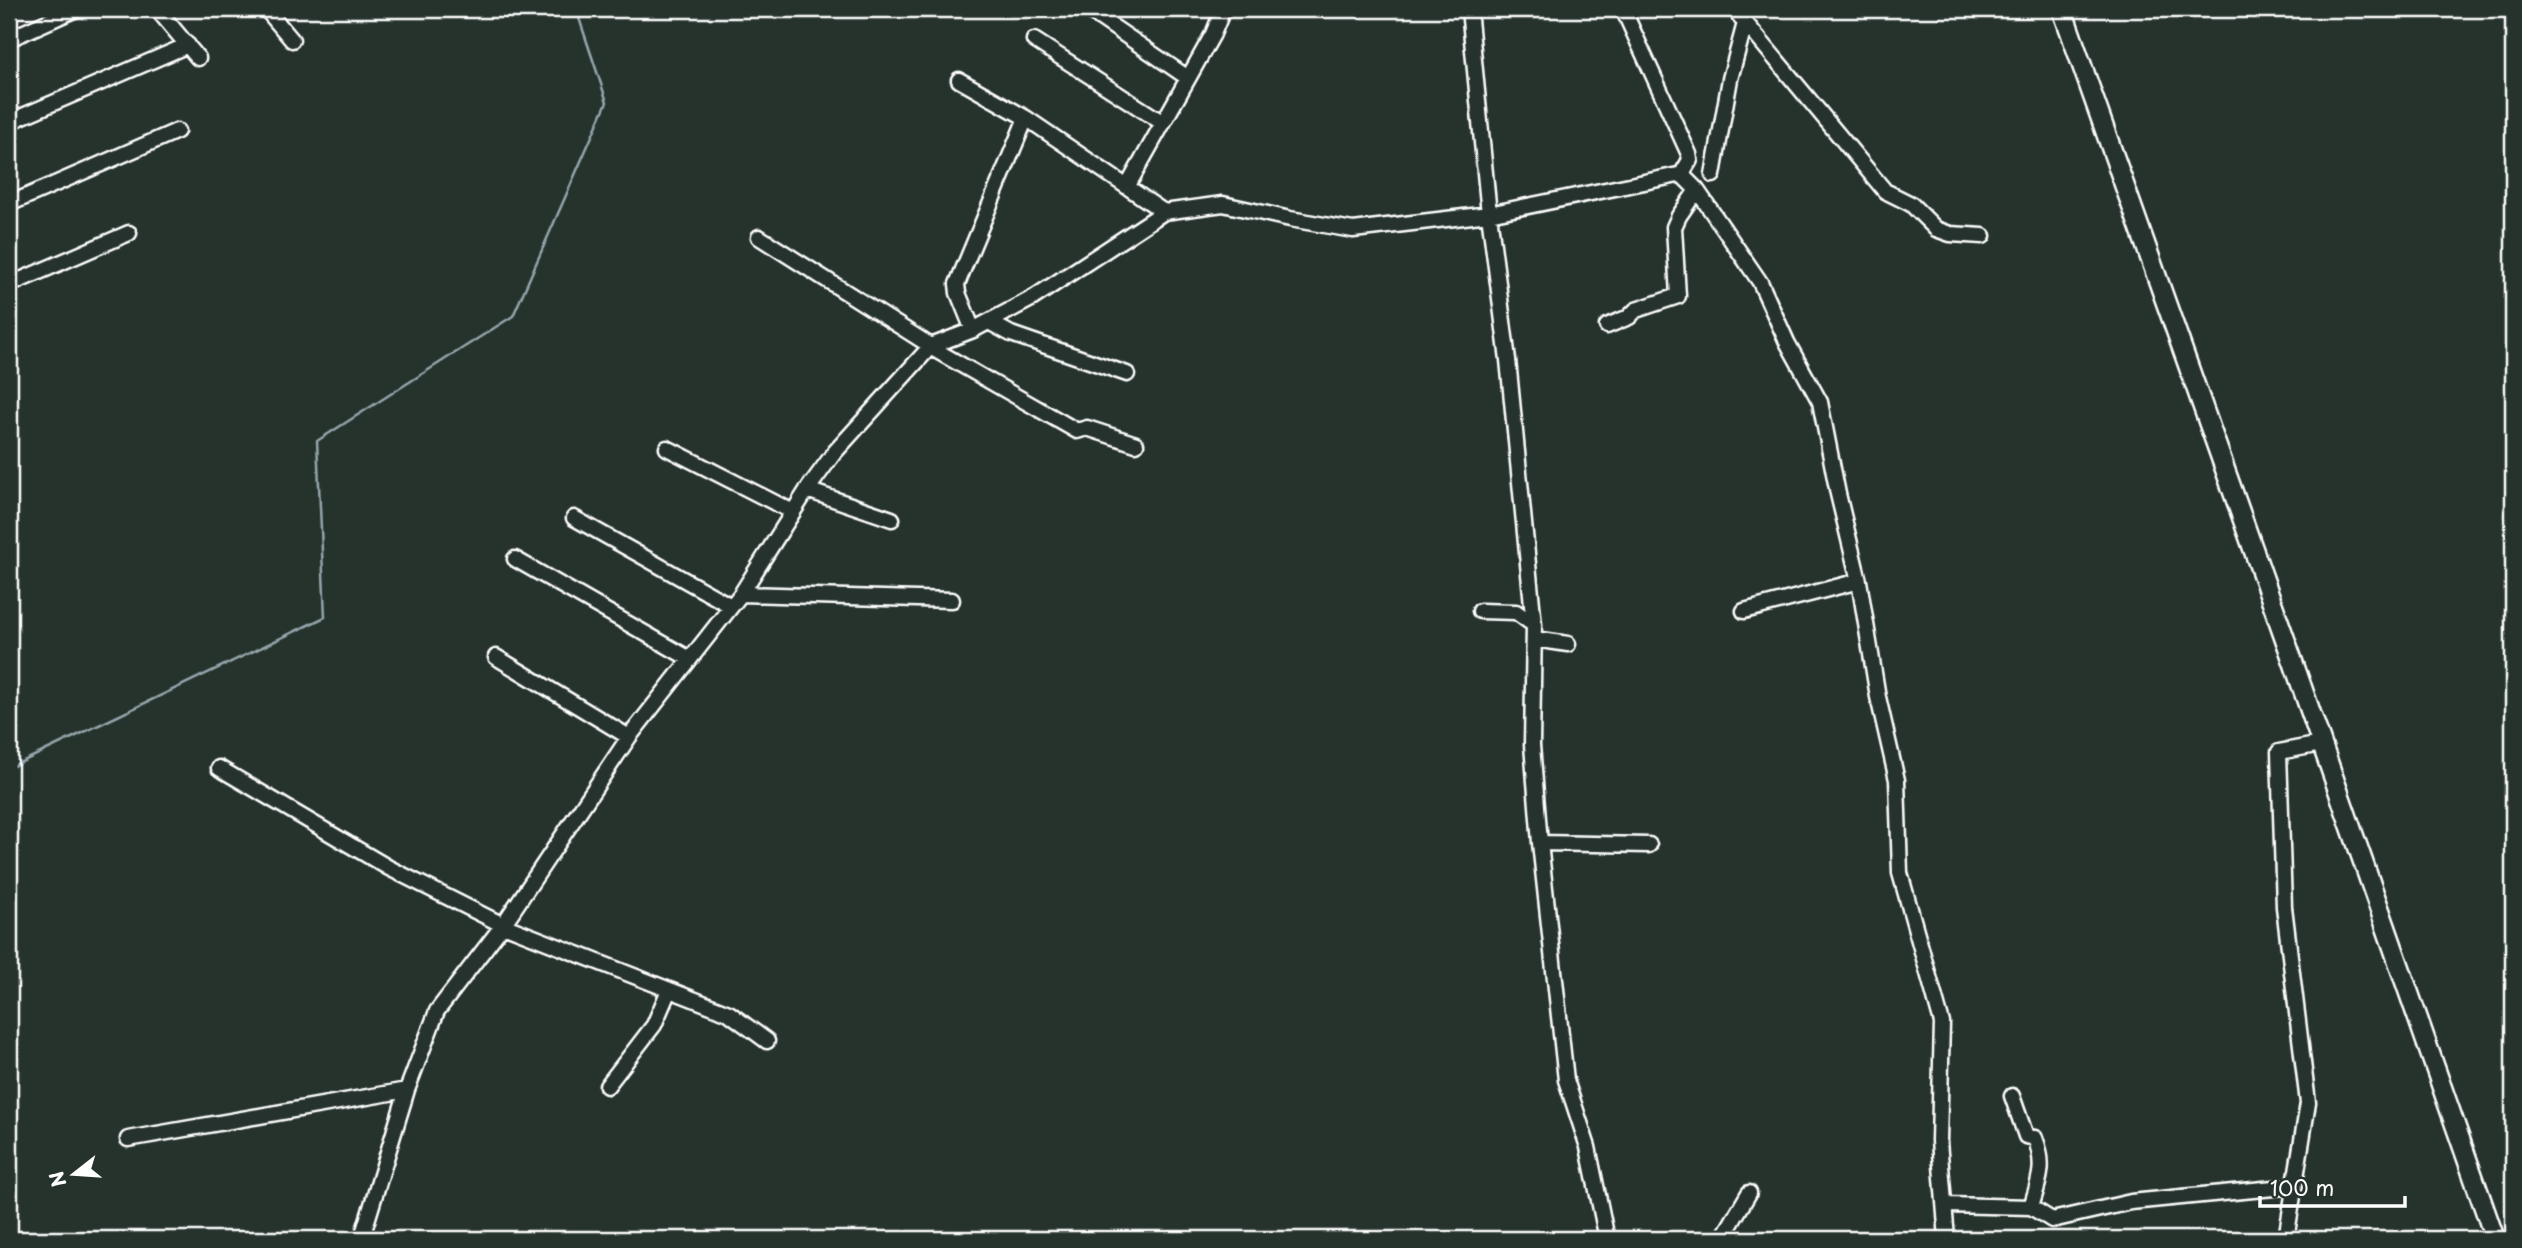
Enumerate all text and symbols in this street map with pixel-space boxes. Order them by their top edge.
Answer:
north arrow [38,1140,108,1210]
scale bar [2260,1164,2405,1208]
text: N [41,1168,72,1191]
text: 100 m [2270,1171,2334,1203]

